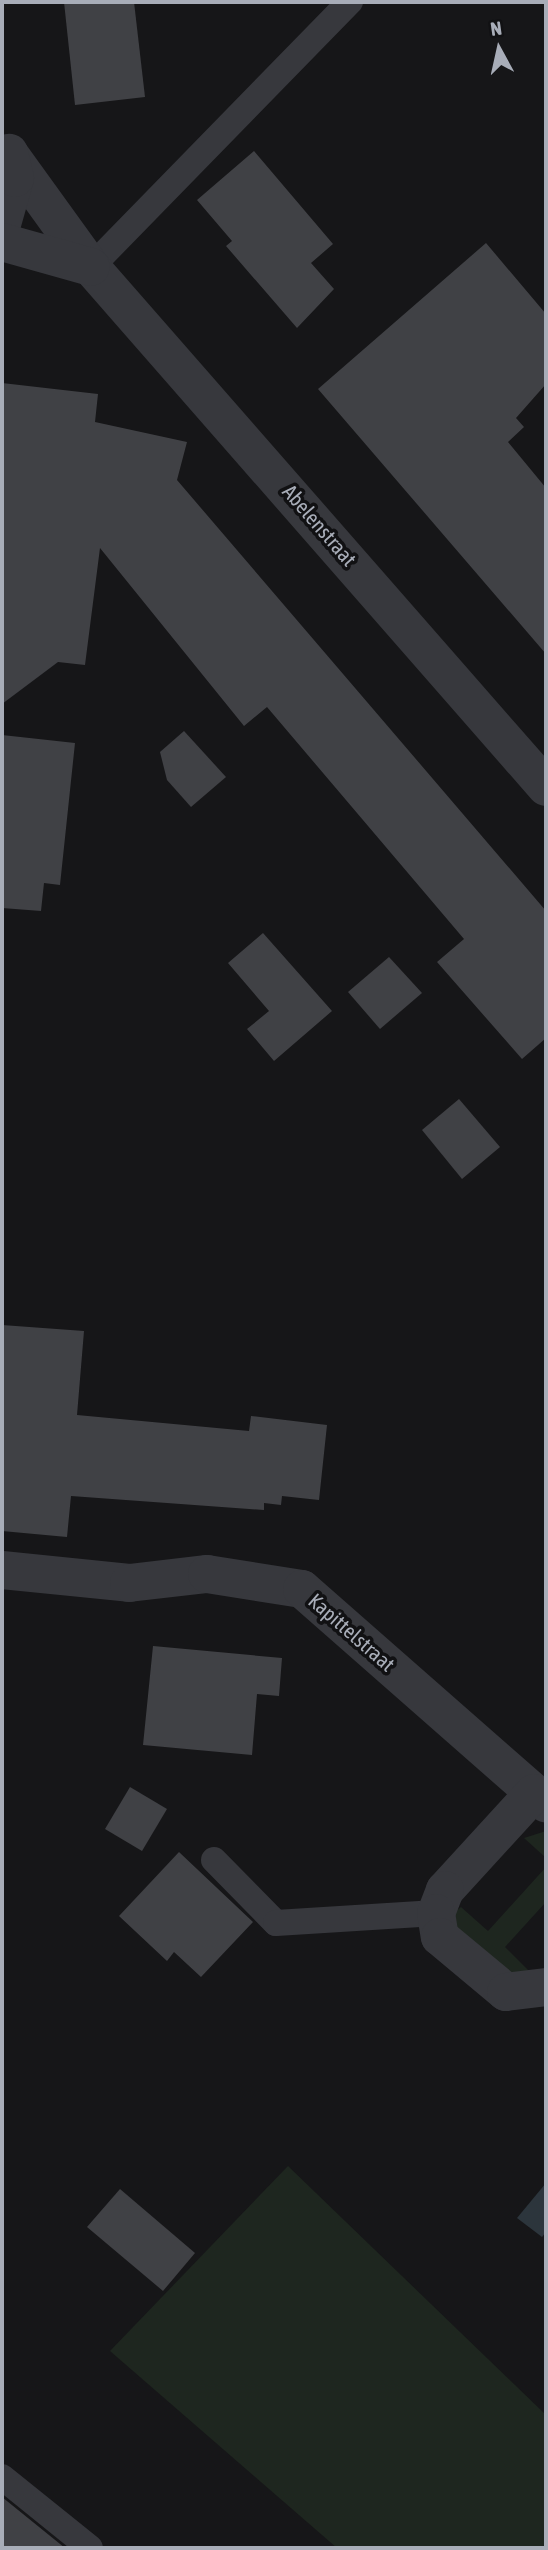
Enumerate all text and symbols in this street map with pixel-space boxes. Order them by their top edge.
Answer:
north arrow [464,14,534,84]
text: N [489,17,503,40]
street label: Abelenstraat [278,479,362,571]
street label: Kapittelstraat [304,1588,400,1676]

